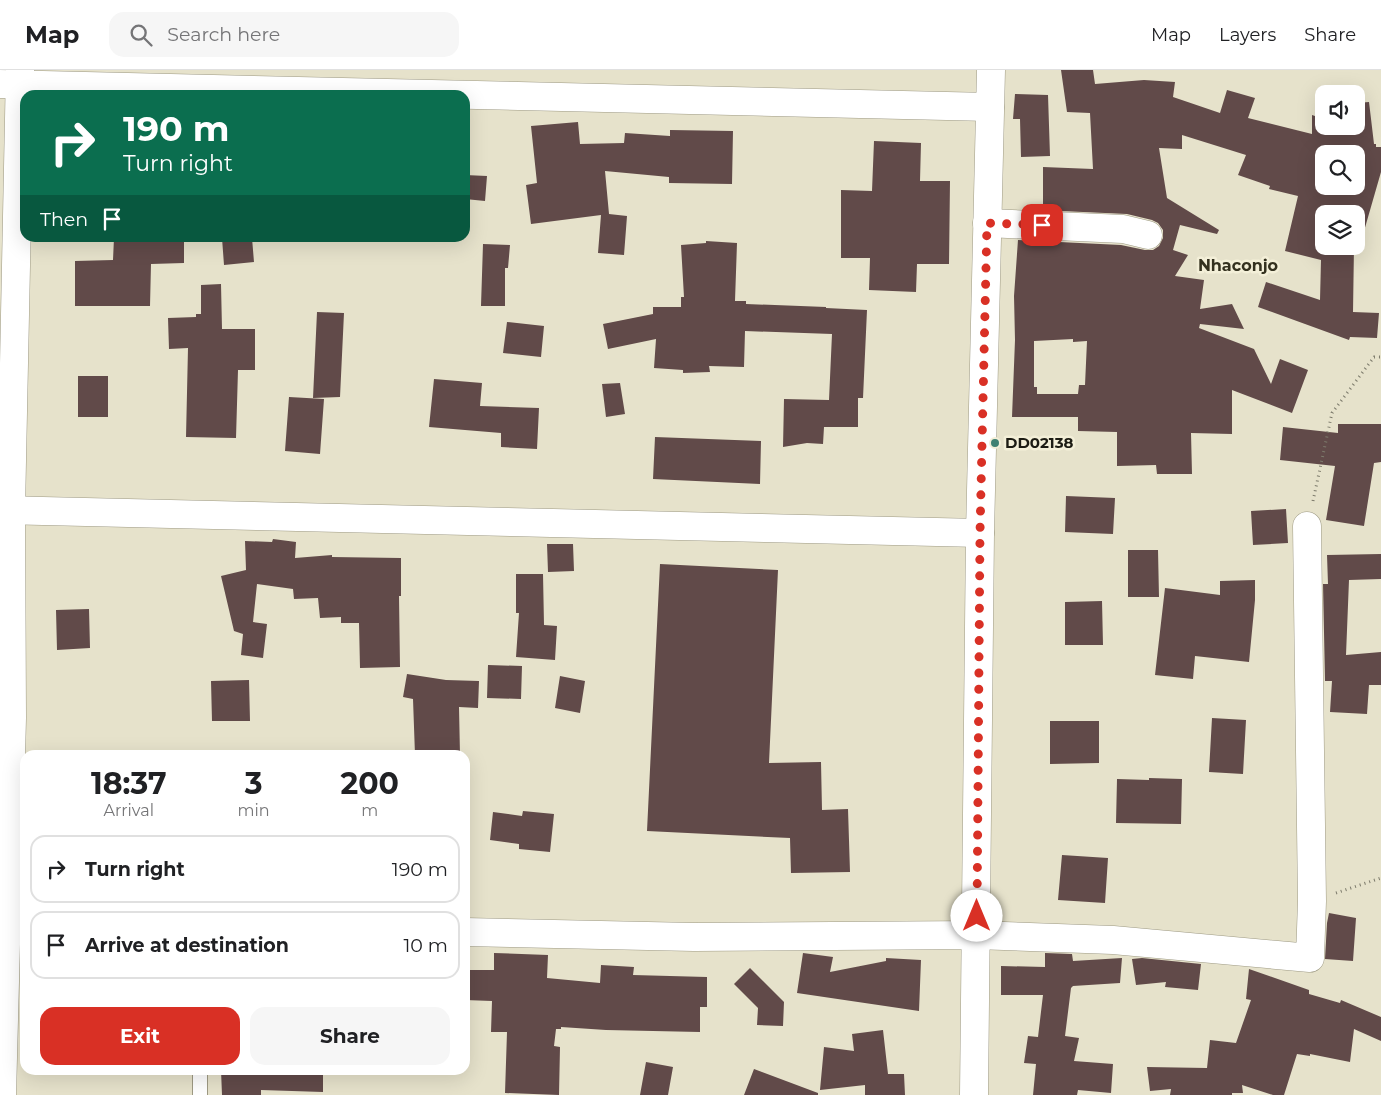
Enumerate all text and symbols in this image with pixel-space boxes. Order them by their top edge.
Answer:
search box [109,12,459,57]
text: Map [25,20,79,49]
icon: search [127,21,155,49]
text: Search here [167,23,280,46]
text: Map [1151,24,1191,46]
text: Layers [1219,24,1276,46]
text: Share [1304,24,1356,46]
map controls [1315,85,1365,255]
button: sound [1315,85,1365,135]
text: 190 m [123,107,229,150]
icon: right [40,110,105,175]
button: search [1315,145,1365,195]
text: Turn right [123,150,233,177]
pin [1021,204,1063,246]
icon: arrive [98,205,126,233]
button: layers [1315,205,1365,255]
text: Then [40,208,88,231]
icon: arrive [1028,211,1056,239]
district label: Nhaconjo [1198,256,1278,275]
place label: DD02138 [1005,433,1074,452]
marker: DD02138 [989,437,1001,449]
text: 18:37 [91,765,167,802]
text: 3 [245,765,262,802]
text: 200 [341,765,399,802]
text: Arrival [104,801,154,820]
text: min [237,801,270,820]
text: m [361,801,378,820]
icon: right [42,855,70,883]
text: Turn right [85,858,185,881]
text: 190 m [392,858,448,881]
position arrow [950,889,1002,941]
icon: arrive [42,931,70,959]
text: Arrive at destination [85,934,289,957]
text: 10 m [403,934,448,957]
button: Exit [40,1007,240,1065]
button: Share [250,1007,450,1065]

